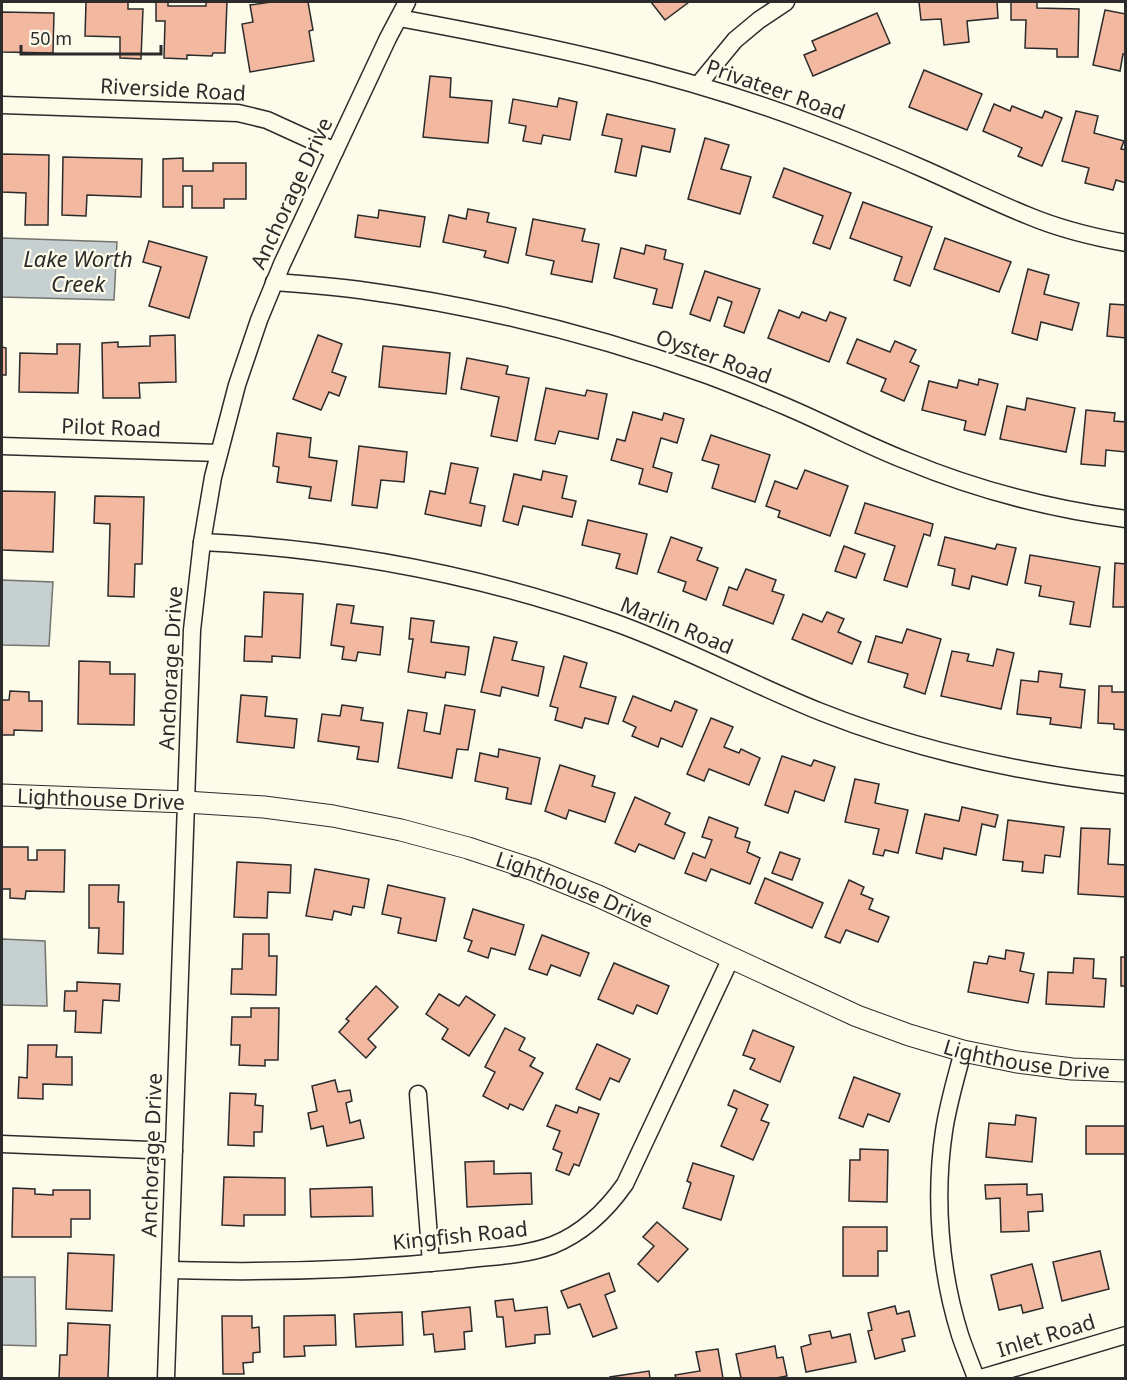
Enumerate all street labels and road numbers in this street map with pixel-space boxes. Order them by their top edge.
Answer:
street label: Privateer Road [703,52,849,126]
street label: Riverside Road [99,71,247,107]
street label: Anchorage Drive [244,113,338,273]
street label: Oyster Road [652,322,776,390]
street label: Pilot Road [61,411,161,443]
street label: Anchorage Drive [152,585,188,751]
street label: Marlin Road [616,590,738,660]
street label: Lighthouse Drive [16,782,185,816]
street label: Lighthouse Drive [492,844,658,934]
street label: Lighthouse Drive [940,1032,1110,1084]
street label: Anchorage Drive [134,1072,168,1238]
street label: Kingfish Road [391,1214,529,1256]
street label: Inlet Road [994,1307,1098,1363]

